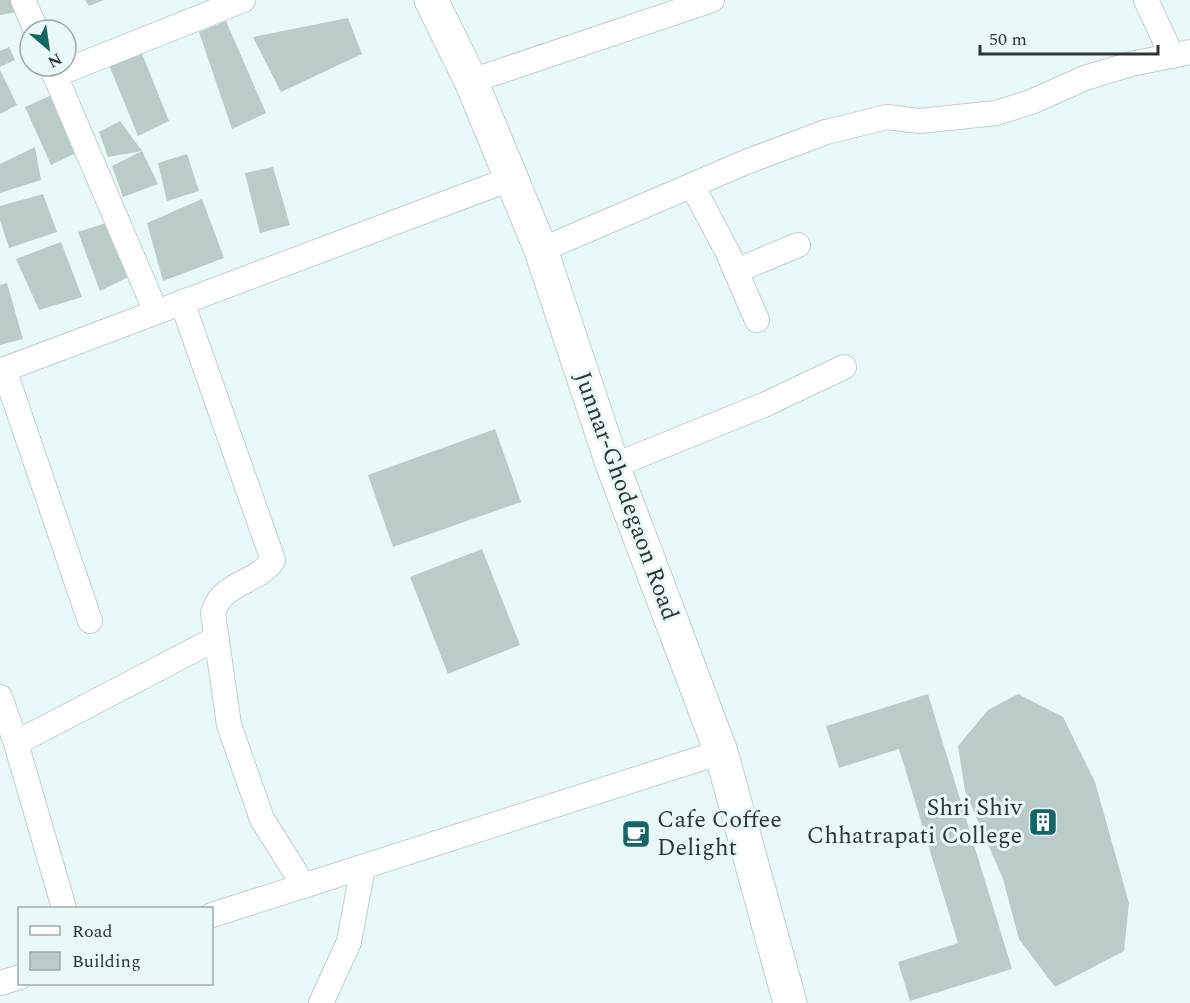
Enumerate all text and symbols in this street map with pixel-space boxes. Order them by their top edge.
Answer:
north arrow [18,18,78,78]
scale bar [980,18,1158,56]
text: 50 m [989,26,1027,53]
text: N [43,47,66,74]
street label: Junnar-Ghodegaon Road [564,366,688,626]
place label: Shri Shiv Chhatrapati College [807,790,1023,854]
place label: Cafe Coffee Delight [657,802,782,866]
building icon: Shri Shiv Chhatrapati College [1027,806,1059,838]
cafe icon: Cafe Coffee Delight [620,818,652,850]
legend [18,907,213,985]
text: Road [72,918,113,945]
text: Building [72,948,141,975]

